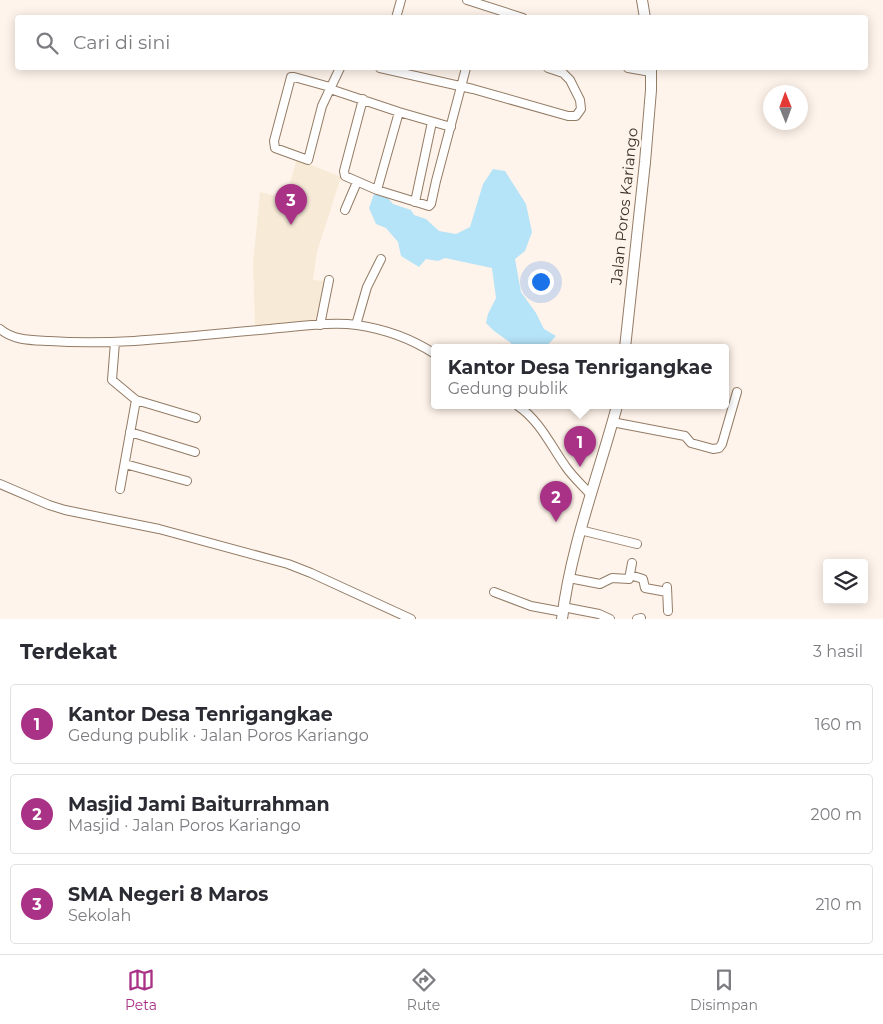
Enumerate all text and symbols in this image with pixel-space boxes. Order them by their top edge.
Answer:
search box [15,15,868,70]
icon: search [33,29,61,57]
text: Cari di sini [73,31,170,54]
north arrow [763,85,808,130]
street label: Jalan Poros Kariango [606,127,642,286]
pin: 3 [275,184,307,225]
your location [528,269,554,295]
popup [431,344,729,409]
text: Kantor Desa Tenrigangkae [448,356,712,379]
text: Gedung publik [448,379,568,398]
pin: 1 [564,426,596,467]
pin: 2 [540,481,572,522]
map controls [823,559,868,604]
button: layers [823,559,868,604]
text: Terdekat [20,639,117,664]
text: 3 hasil [813,642,863,661]
text: Kantor Desa Tenrigangkae [68,703,333,726]
text: 1 [34,715,40,734]
text: 160 m [815,715,862,734]
text: Gedung publik · Jalan Poros Kariango [68,726,369,745]
text: Masjid Jami Baiturrahman [68,793,330,816]
text: 2 [32,805,42,824]
text: 200 m [811,805,862,824]
text: Masjid · Jalan Poros Kariango [68,816,301,835]
text: SMA Negeri 8 Maros [68,883,268,906]
text: 3 [32,895,42,914]
text: 210 m [815,895,862,914]
text: Sekolah [68,906,131,925]
tab: Peta [125,966,157,1014]
tab: Rute [407,966,440,1014]
tab: Disimpan [690,966,758,1014]

